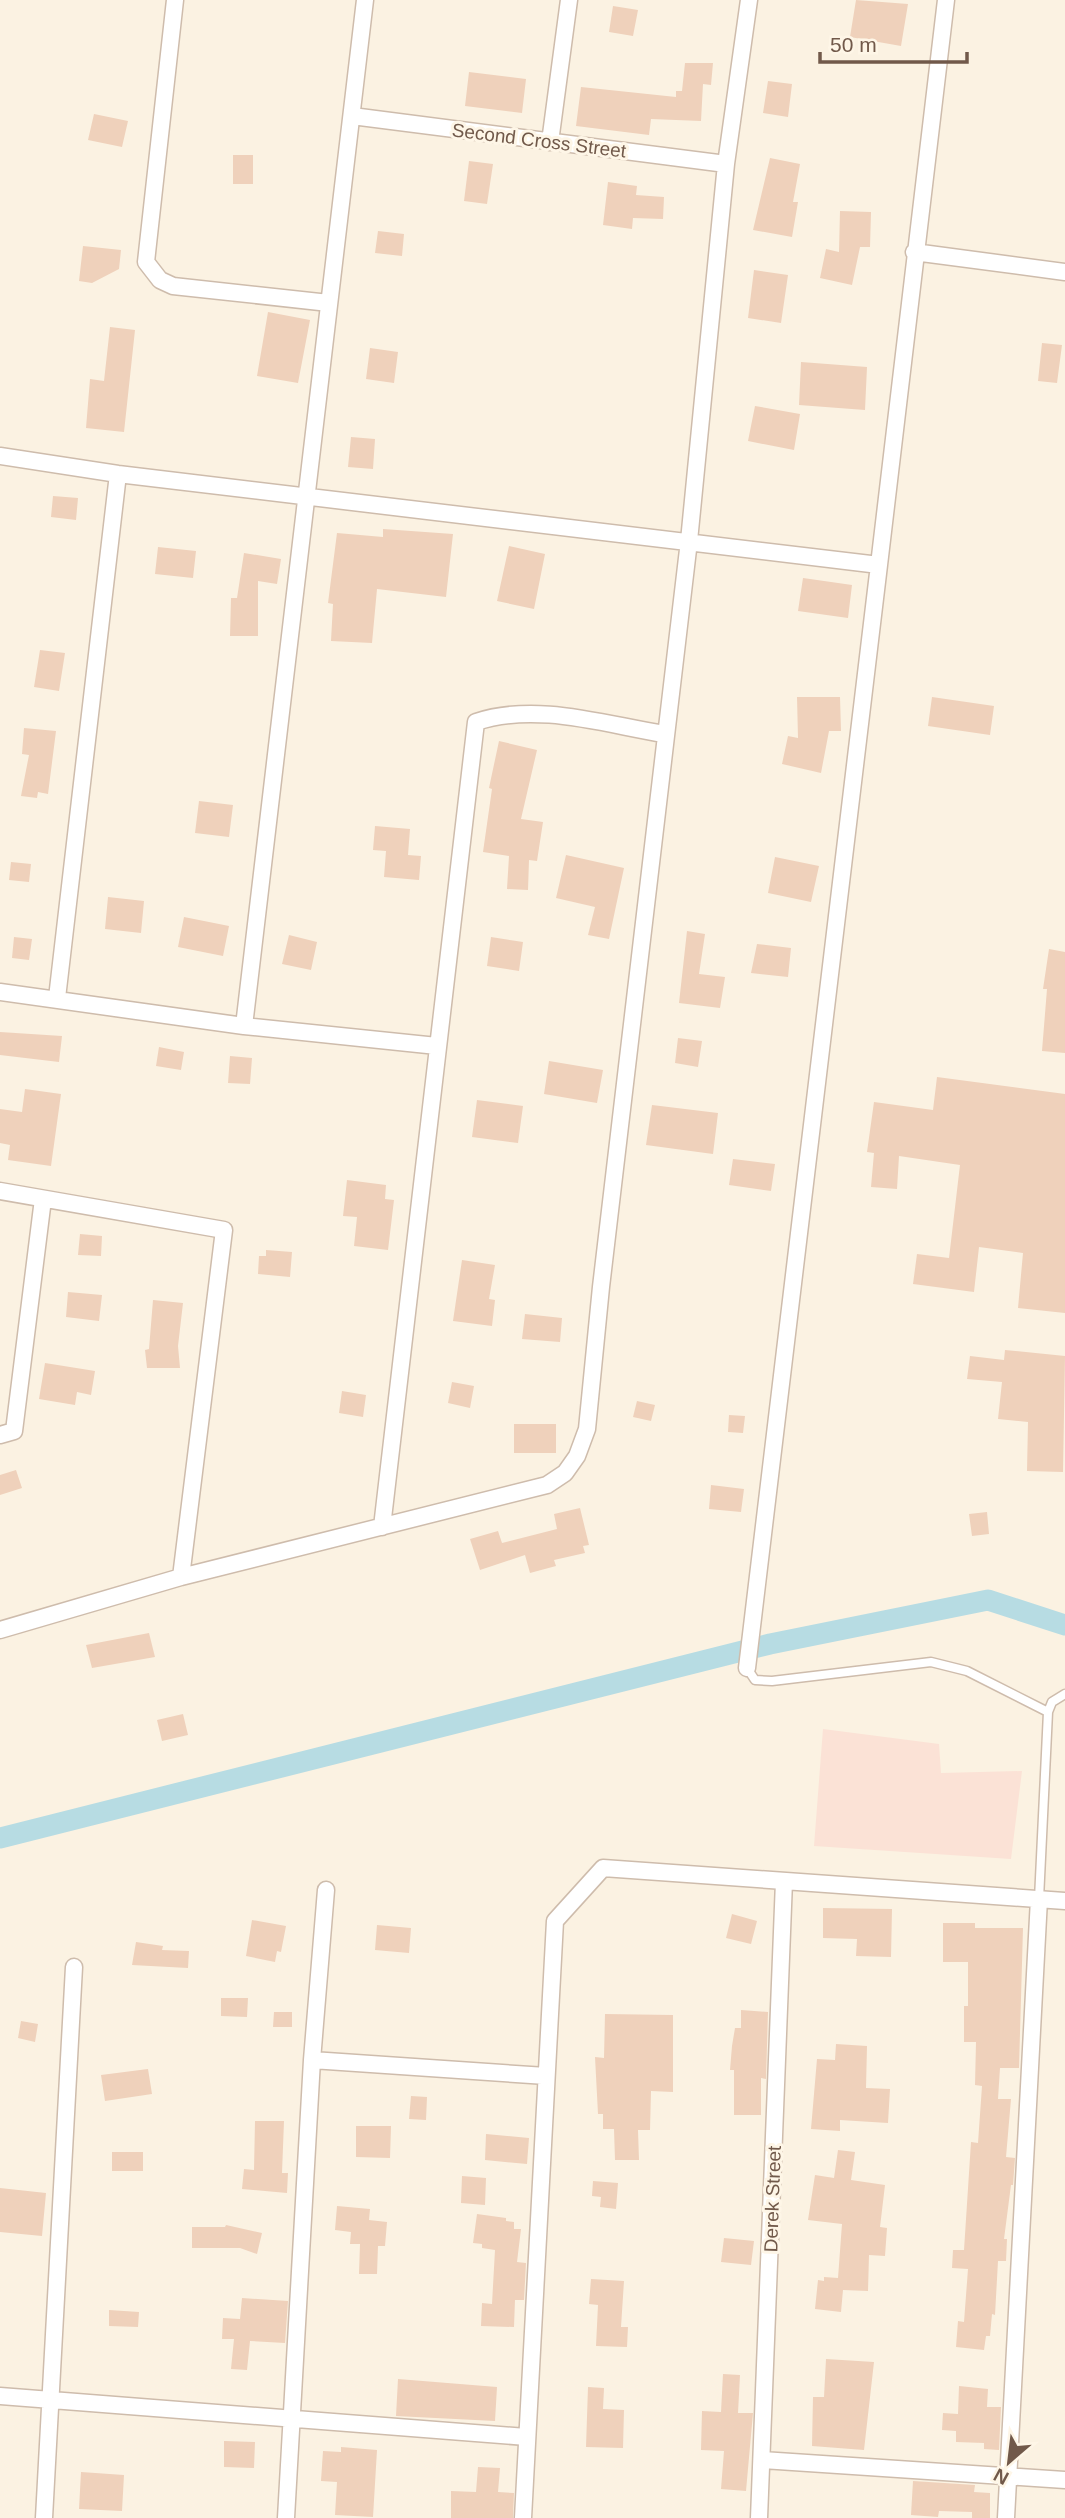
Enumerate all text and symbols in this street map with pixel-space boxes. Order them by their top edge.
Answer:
scale bar [820,21,967,65]
text: 50 m [830,33,877,56]
street label: Second Cross Street [451,119,628,162]
street label: Derek Street [760,2145,785,2253]
north arrow [974,2427,1044,2497]
text: N [990,2464,1012,2489]

